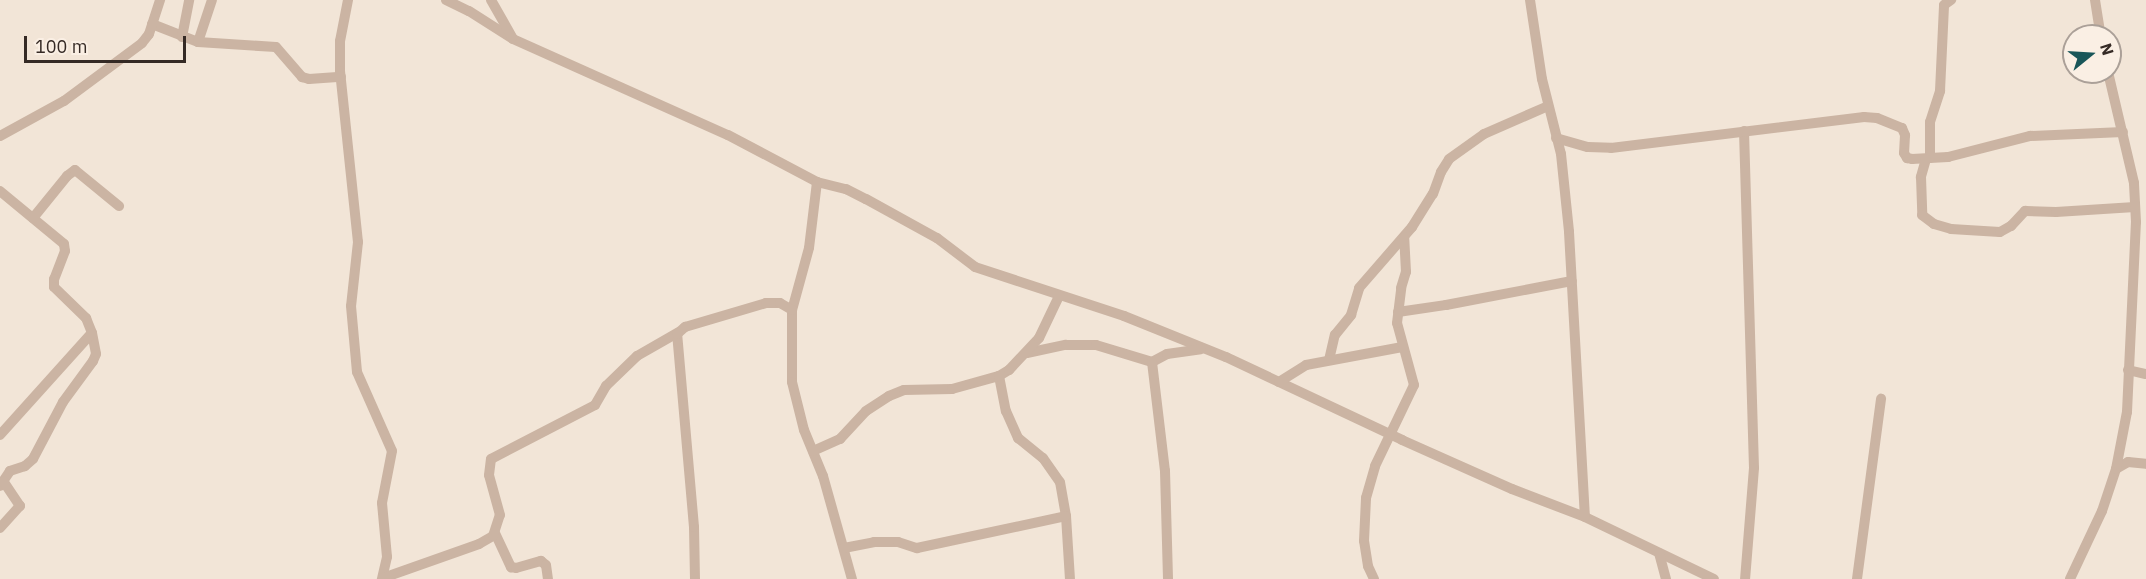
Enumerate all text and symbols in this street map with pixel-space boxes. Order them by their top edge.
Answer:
scale bar [27,24,189,62]
north arrow [2062,24,2122,84]
text: 100 m [35,35,87,58]
text: N [2096,40,2119,58]

